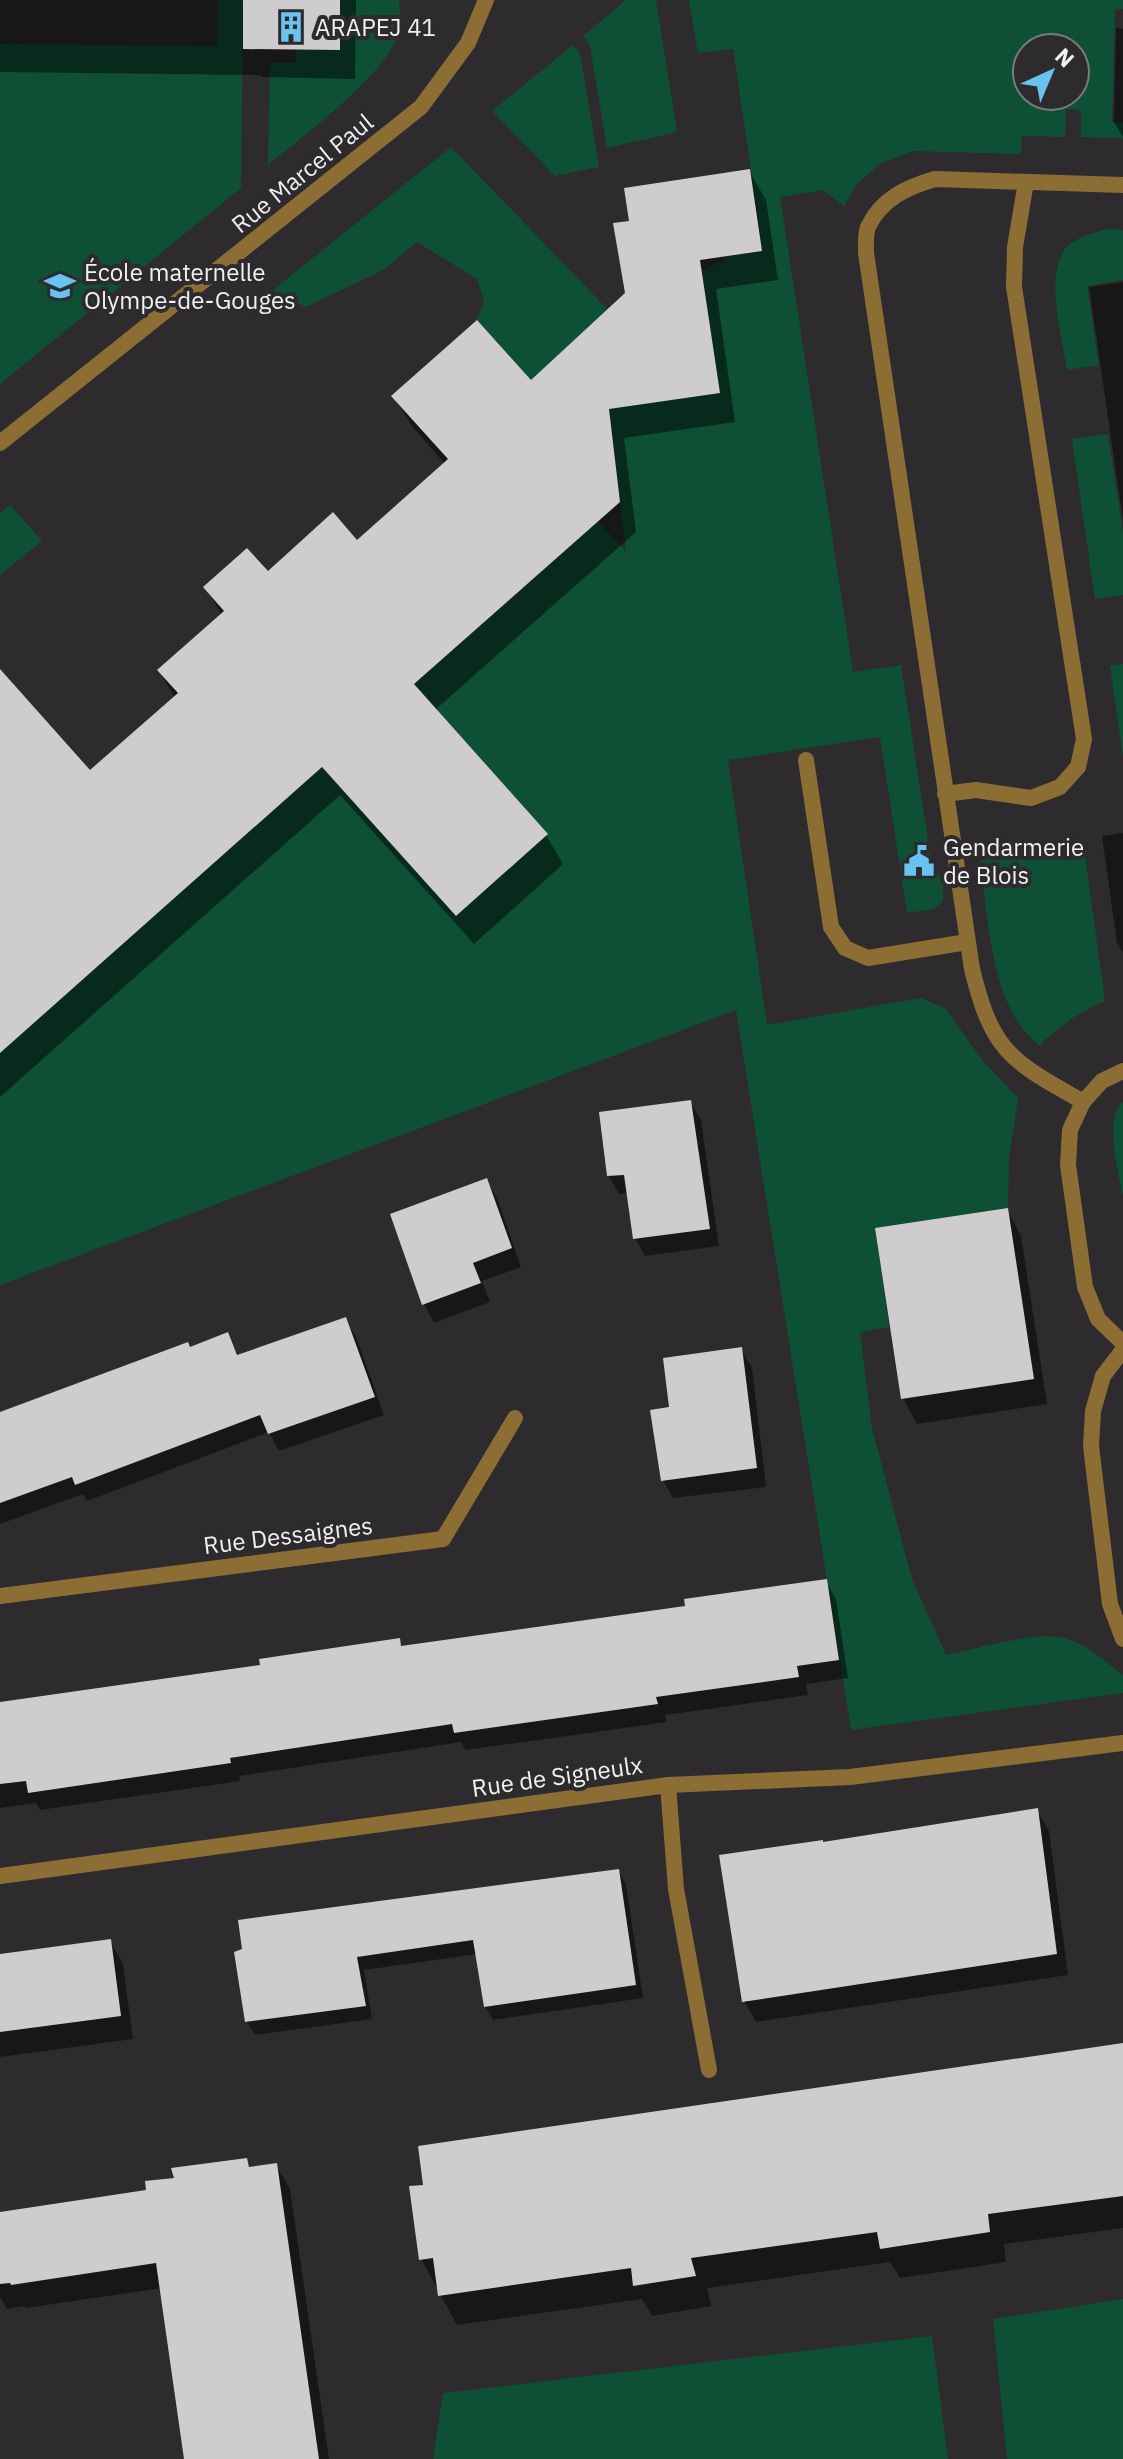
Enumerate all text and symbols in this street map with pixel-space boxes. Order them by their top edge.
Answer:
building icon: ARAPEJ 41 [274,10,308,44]
place label: ARAPEJ 41 [315,11,436,43]
north arrow [1011,32,1091,112]
text: N [1049,41,1081,73]
street label: Rue Marcel Paul [225,106,379,240]
place label: École maternelle Olympe-de-Gouges [84,256,296,316]
school or university icon: École maternelle Olympe-de-Gouges [43,269,77,303]
place label: Gendarmerie de Blois [943,831,1084,891]
public building icon: Gendarmerie de Blois [902,844,936,878]
street label: Rue Dessaignes [202,1509,374,1561]
street label: Rue de Signeulx [469,1748,645,1804]

